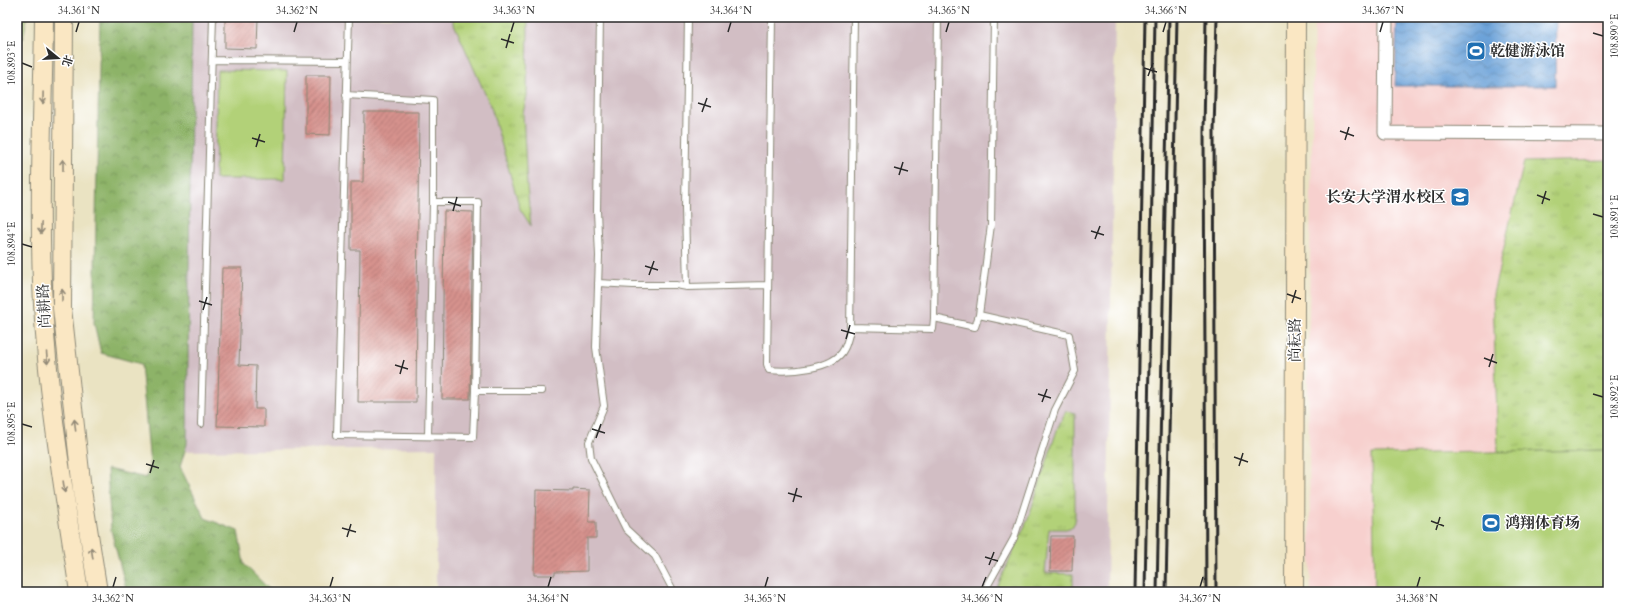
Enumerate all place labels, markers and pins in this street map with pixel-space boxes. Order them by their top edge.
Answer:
sports icon: 乾健游泳馆 [1465,40,1487,62]
place label: 乾健游泳馆 [1490,41,1565,61]
school or university icon: 长安大学渭水校区 [1449,186,1471,208]
place label: 长安大学渭水校区 [1326,187,1446,207]
sports icon: 鸿翔体育场 [1480,512,1502,534]
place label: 鸿翔体育场 [1505,513,1580,533]

